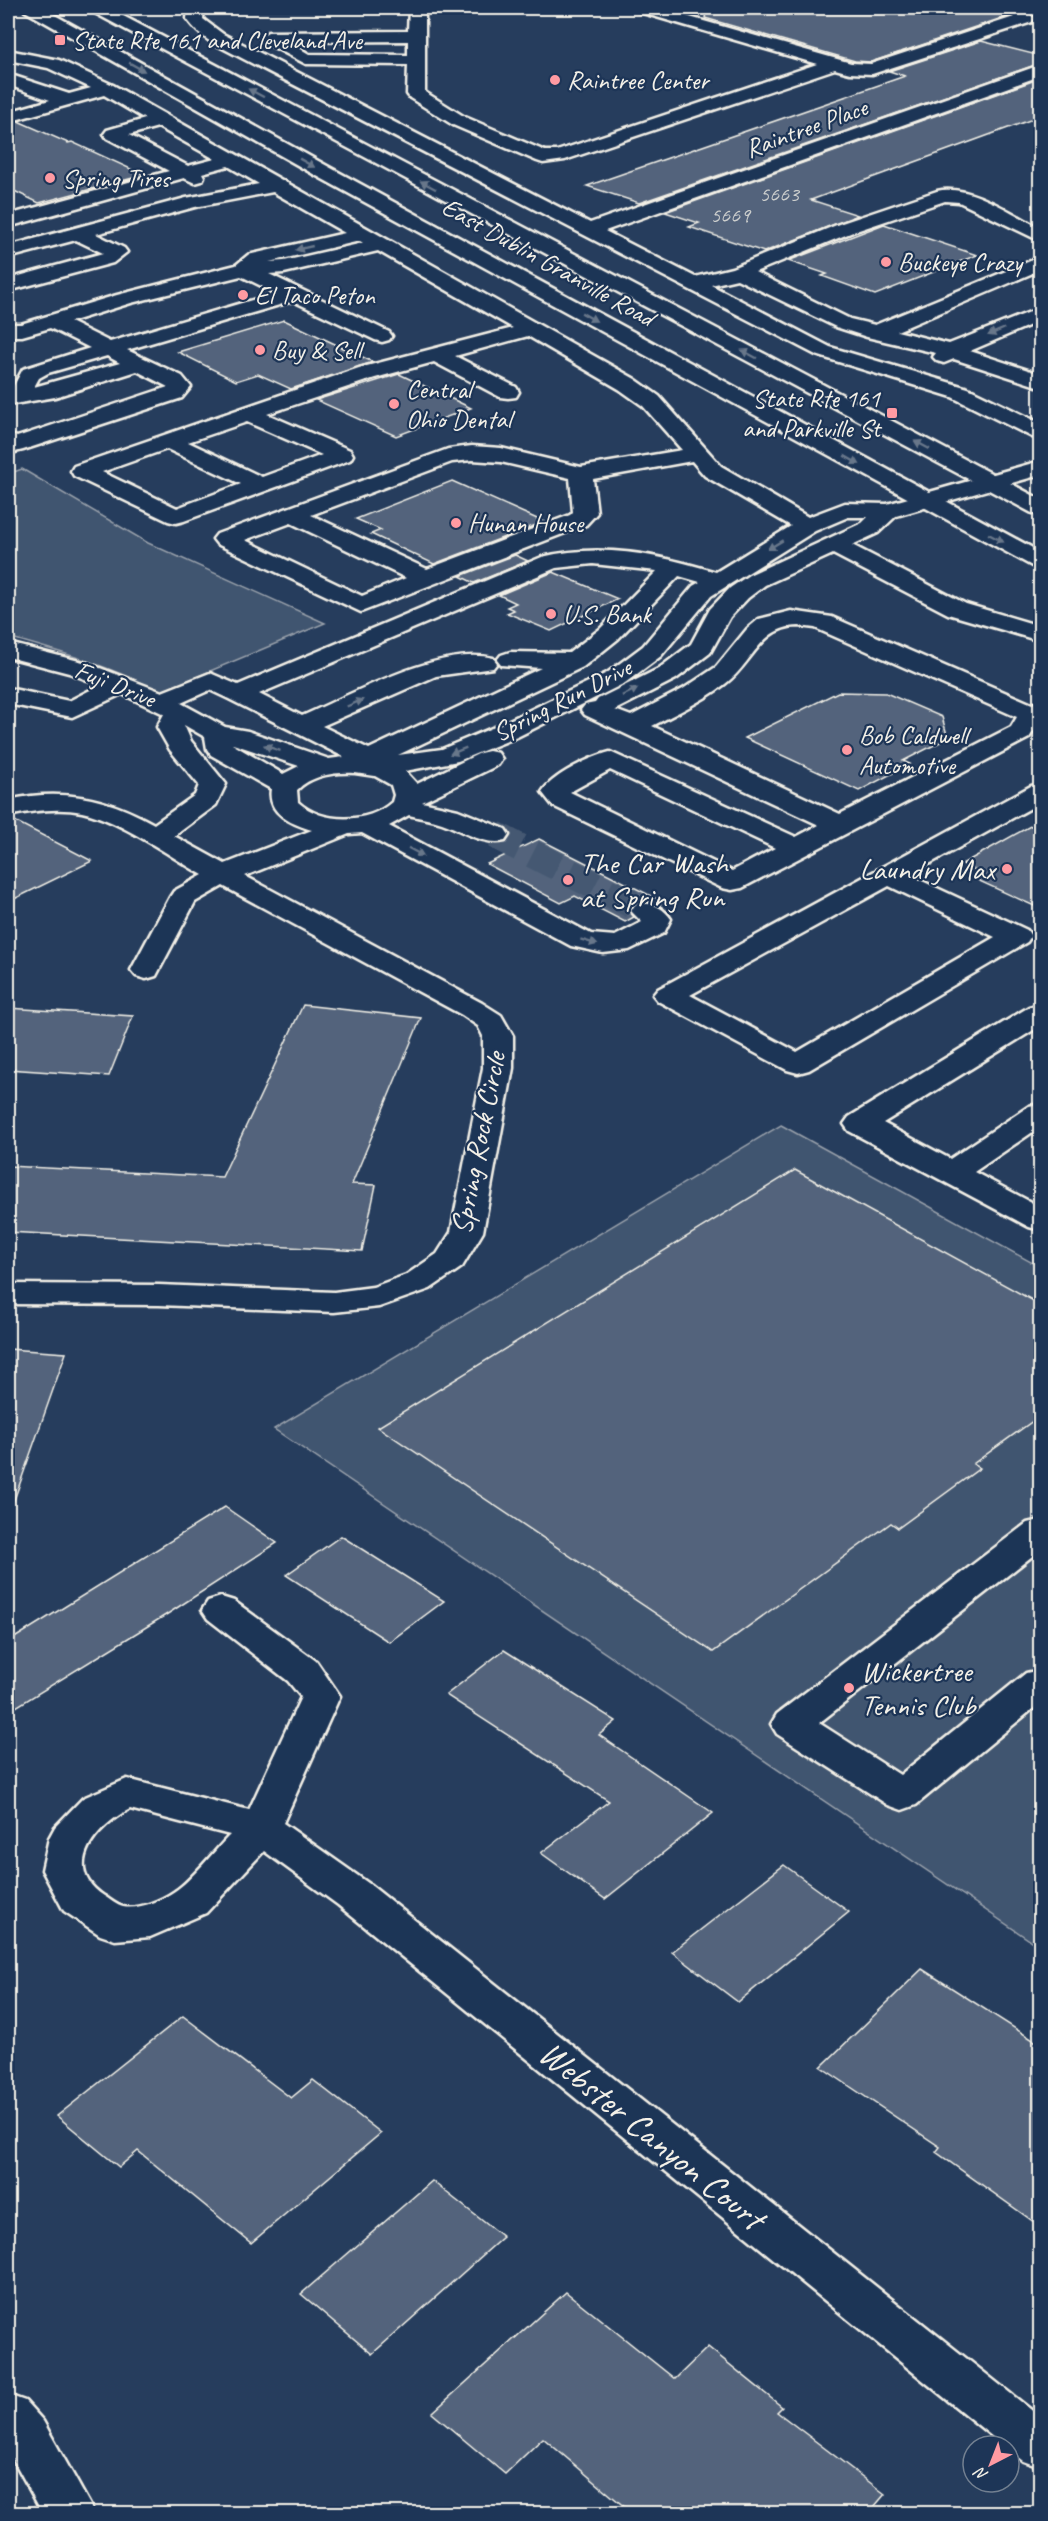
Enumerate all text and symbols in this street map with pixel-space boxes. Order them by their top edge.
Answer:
place label: State Rte 161 and Cleveland Ave [72,24,364,57]
marker: State Rte 161 and Cleveland Ave [53,33,67,47]
one-way arrow [129,62,146,72]
place label: Raintree Center [567,64,711,97]
marker: Raintree Center [548,73,562,87]
one-way arrow [247,88,264,98]
street label: Raintree Place [740,90,873,165]
one-way arrow [299,157,315,168]
place label: Spring Tires [62,162,171,195]
marker: Spring Tires [43,171,57,185]
one-way arrow [419,180,436,190]
house number: 5663 [759,180,801,208]
street label: East Dublin Granville Road [436,190,663,336]
house number: 5669 [710,201,752,229]
one-way arrow [295,243,313,253]
place label: Buckeye Crazy [898,246,1024,279]
marker: Buckeye Crazy [879,255,893,269]
place label: El Taco Peton [255,279,376,312]
marker: El Taco Peton [236,288,250,302]
one-way arrow [581,312,598,322]
one-way arrow [987,328,1005,338]
place label: Buy & Sell [272,334,365,367]
marker: Buy & Sell [253,343,267,357]
one-way arrow [740,349,757,359]
place label: Central Ohio Dental [406,373,516,436]
place label: State Rte 161 and Parkville St [742,382,882,445]
marker: Central Ohio Dental [387,397,401,411]
marker: State Rte 161 and Parkville St [885,406,899,420]
one-way arrow [913,440,930,450]
one-way arrow [844,455,861,465]
place label: Hunan House [468,507,585,540]
marker: Hunan House [449,516,463,530]
one-way arrow [988,533,1005,543]
one-way arrow [767,540,783,551]
place label: U.S. Bank [563,598,652,631]
marker: U.S. Bank [544,607,558,621]
street label: Spring Run Drive [487,650,639,749]
street label: Fuji Drive [70,653,162,716]
one-way arrow [622,688,639,697]
one-way arrow [346,698,363,707]
place label: Bob Caldwell Automotive [859,719,972,782]
one-way arrow [263,743,281,753]
marker: Bob Caldwell Automotive [840,743,854,757]
one-way arrow [449,747,467,756]
place label: The Car Wash at Spring Run [580,844,730,916]
one-way arrow [408,847,425,857]
place label: Laundry Max [859,850,998,888]
marker: Laundry Max [1000,862,1014,876]
marker: The Car Wash at Spring Run [561,873,575,887]
one-way arrow [580,938,598,947]
street label: Spring Rock Circle [442,1046,515,1237]
place label: Wickertree Tennis Club [861,1652,977,1724]
marker: Wickertree Tennis Club [842,1681,856,1695]
street label: Webster Canyon Court [530,2030,778,2243]
north arrow [961,2434,1021,2494]
text: N [969,2462,992,2485]

